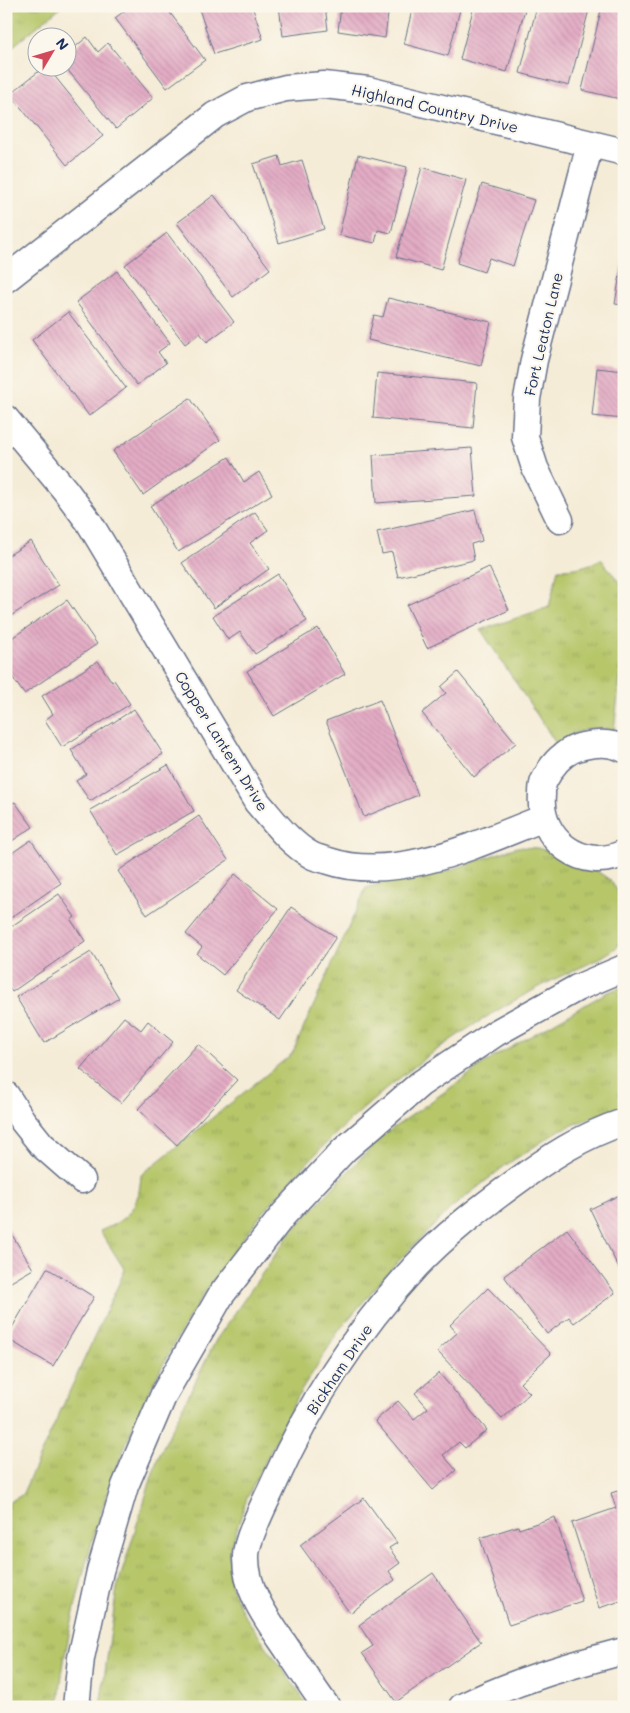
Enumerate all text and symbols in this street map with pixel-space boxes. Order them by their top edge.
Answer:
north arrow [28,28,78,78]
text: N [52,34,73,54]
street label: Highland Country Drive [350,79,520,137]
street label: Fort Leaton Lane [519,270,567,398]
street label: Copper Lantern Drive [171,667,273,815]
street label: Bickham Drive [301,1320,377,1418]

